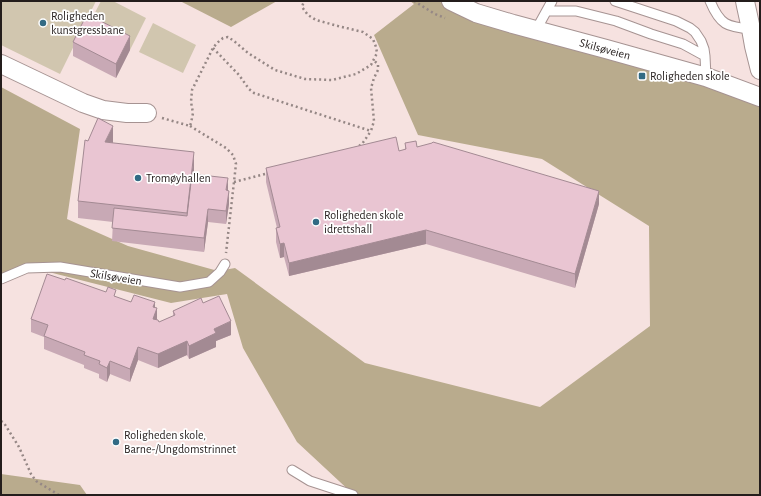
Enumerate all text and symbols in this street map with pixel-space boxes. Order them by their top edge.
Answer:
place label: Roligheden kunstgressbane [51,10,124,36]
marker: Roligheden kunstgressbane [38,18,48,28]
street label: Skilsøveien [578,36,632,62]
place label: Roligheden skole [650,70,730,82]
marker: Roligheden skole [637,71,647,81]
place label: Tromøyhallen [146,172,211,185]
marker: Tromøyhallen [133,173,143,183]
place label: Roligheden skole idrettshall [324,209,404,235]
marker: Roligheden skole idrettshall [311,217,321,227]
street label: Skilsøveien [89,267,143,287]
place label: Roligheden skole, Barne-/Ungdomstrinnet [124,429,236,455]
marker: Roligheden skole, Barne-/Ungdomstrinnet [111,437,121,447]

